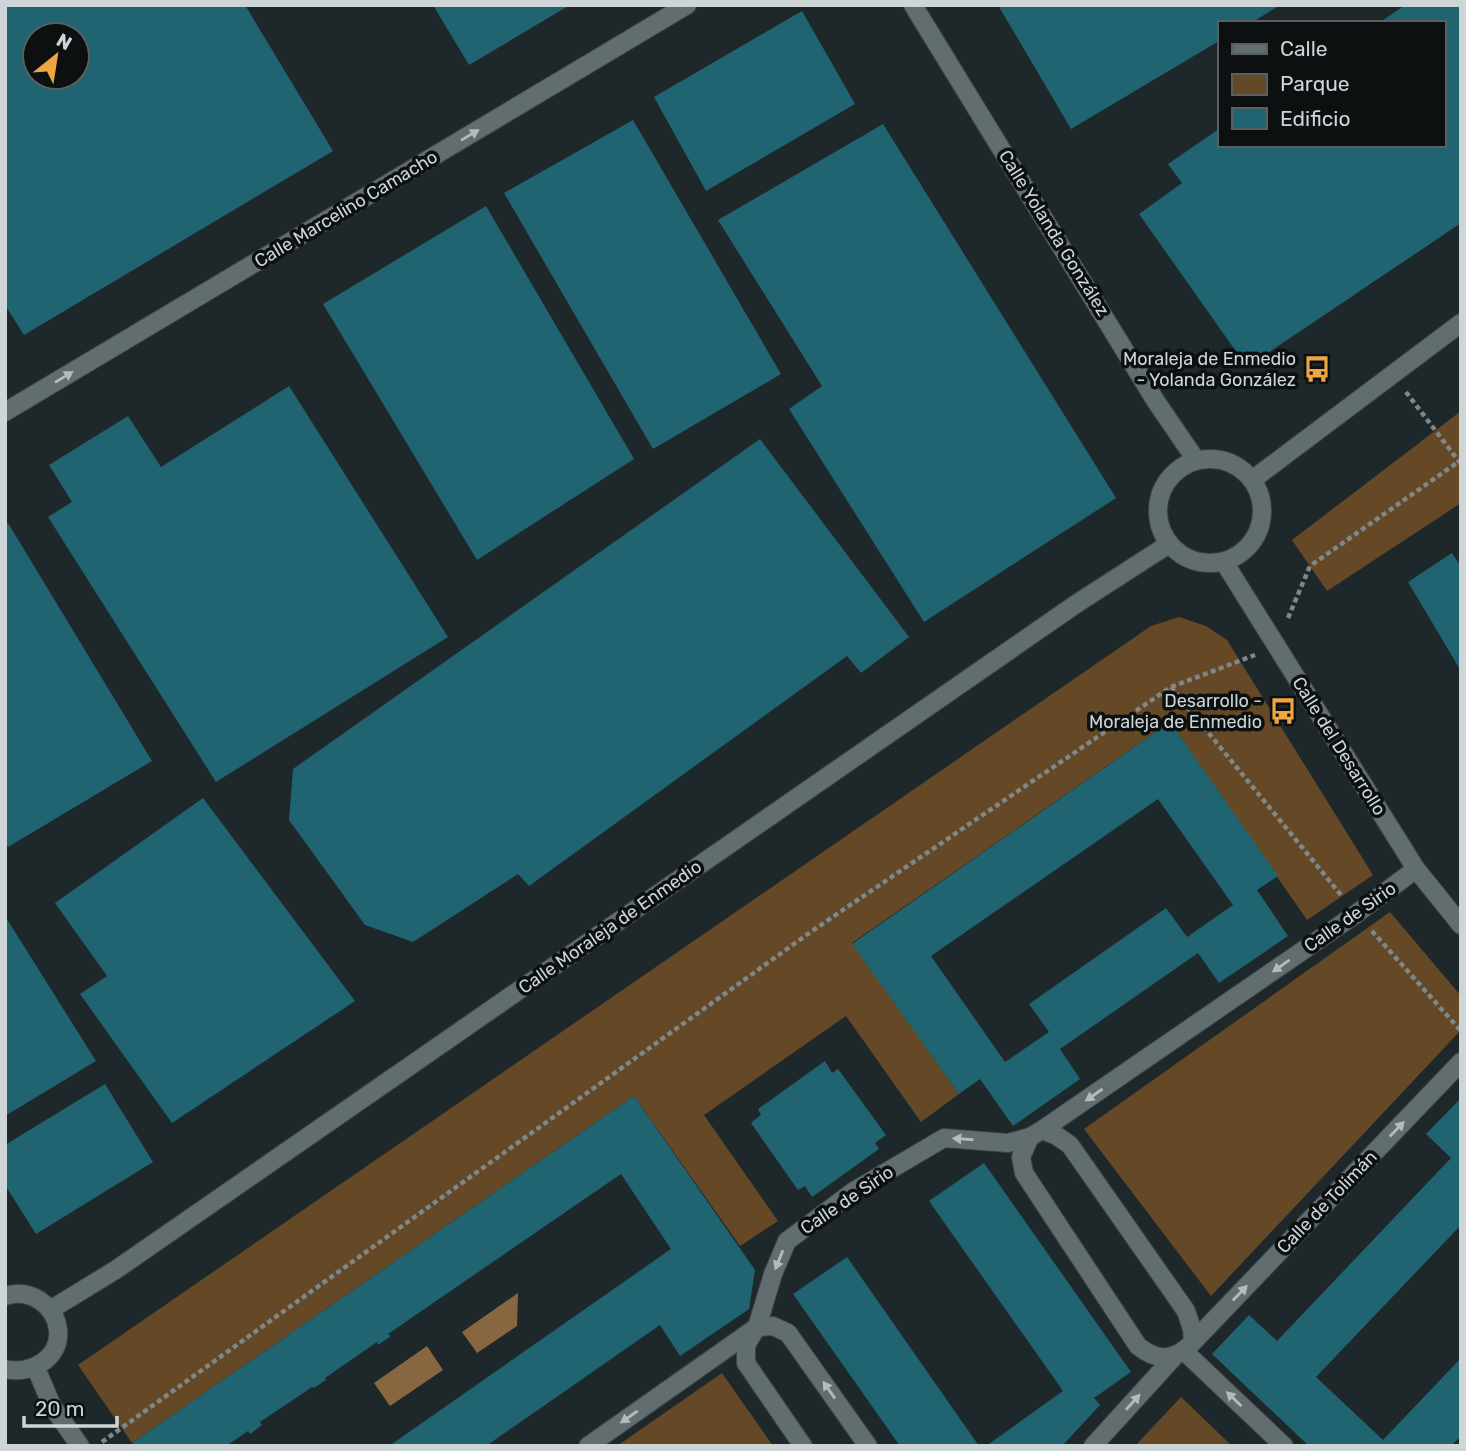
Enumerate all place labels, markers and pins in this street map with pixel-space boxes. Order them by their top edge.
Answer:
place label: Moraleja de Enmedio - Yolanda González [1123,348,1296,391]
bus stop icon: Moraleja de Enmedio - Yolanda González [1302,354,1332,384]
place label: Desarrollo - Moraleja de Enmedio [1089,690,1262,733]
bus stop icon: Desarrollo - Moraleja de Enmedio [1268,696,1298,726]

